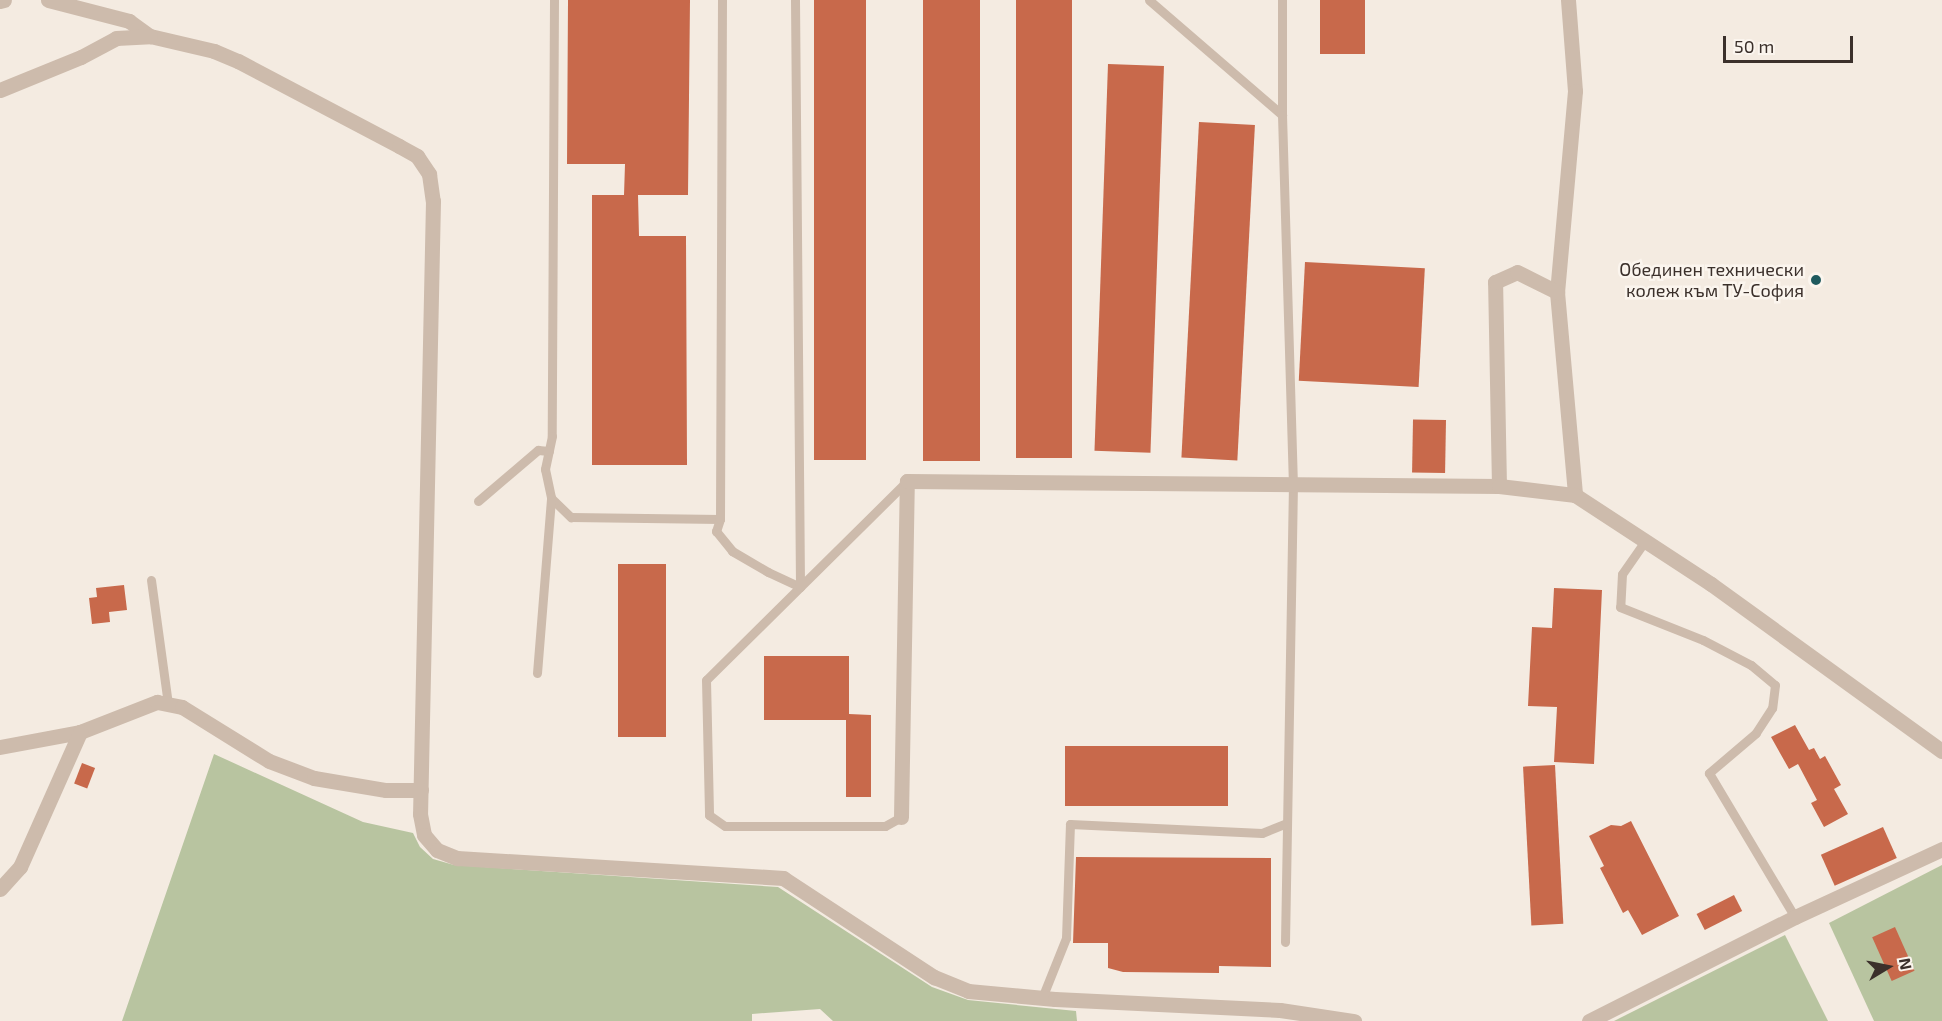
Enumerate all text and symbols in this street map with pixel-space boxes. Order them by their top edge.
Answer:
scale bar [1726,24,1856,62]
text: 50 m [1734,35,1774,57]
place label: Обединен технически колеж към ТУ-София [1619,259,1804,302]
marker: Обединен технически колеж към ТУ-София [1809,273,1823,287]
north arrow [1858,937,1918,997]
text: N [1896,956,1917,971]

